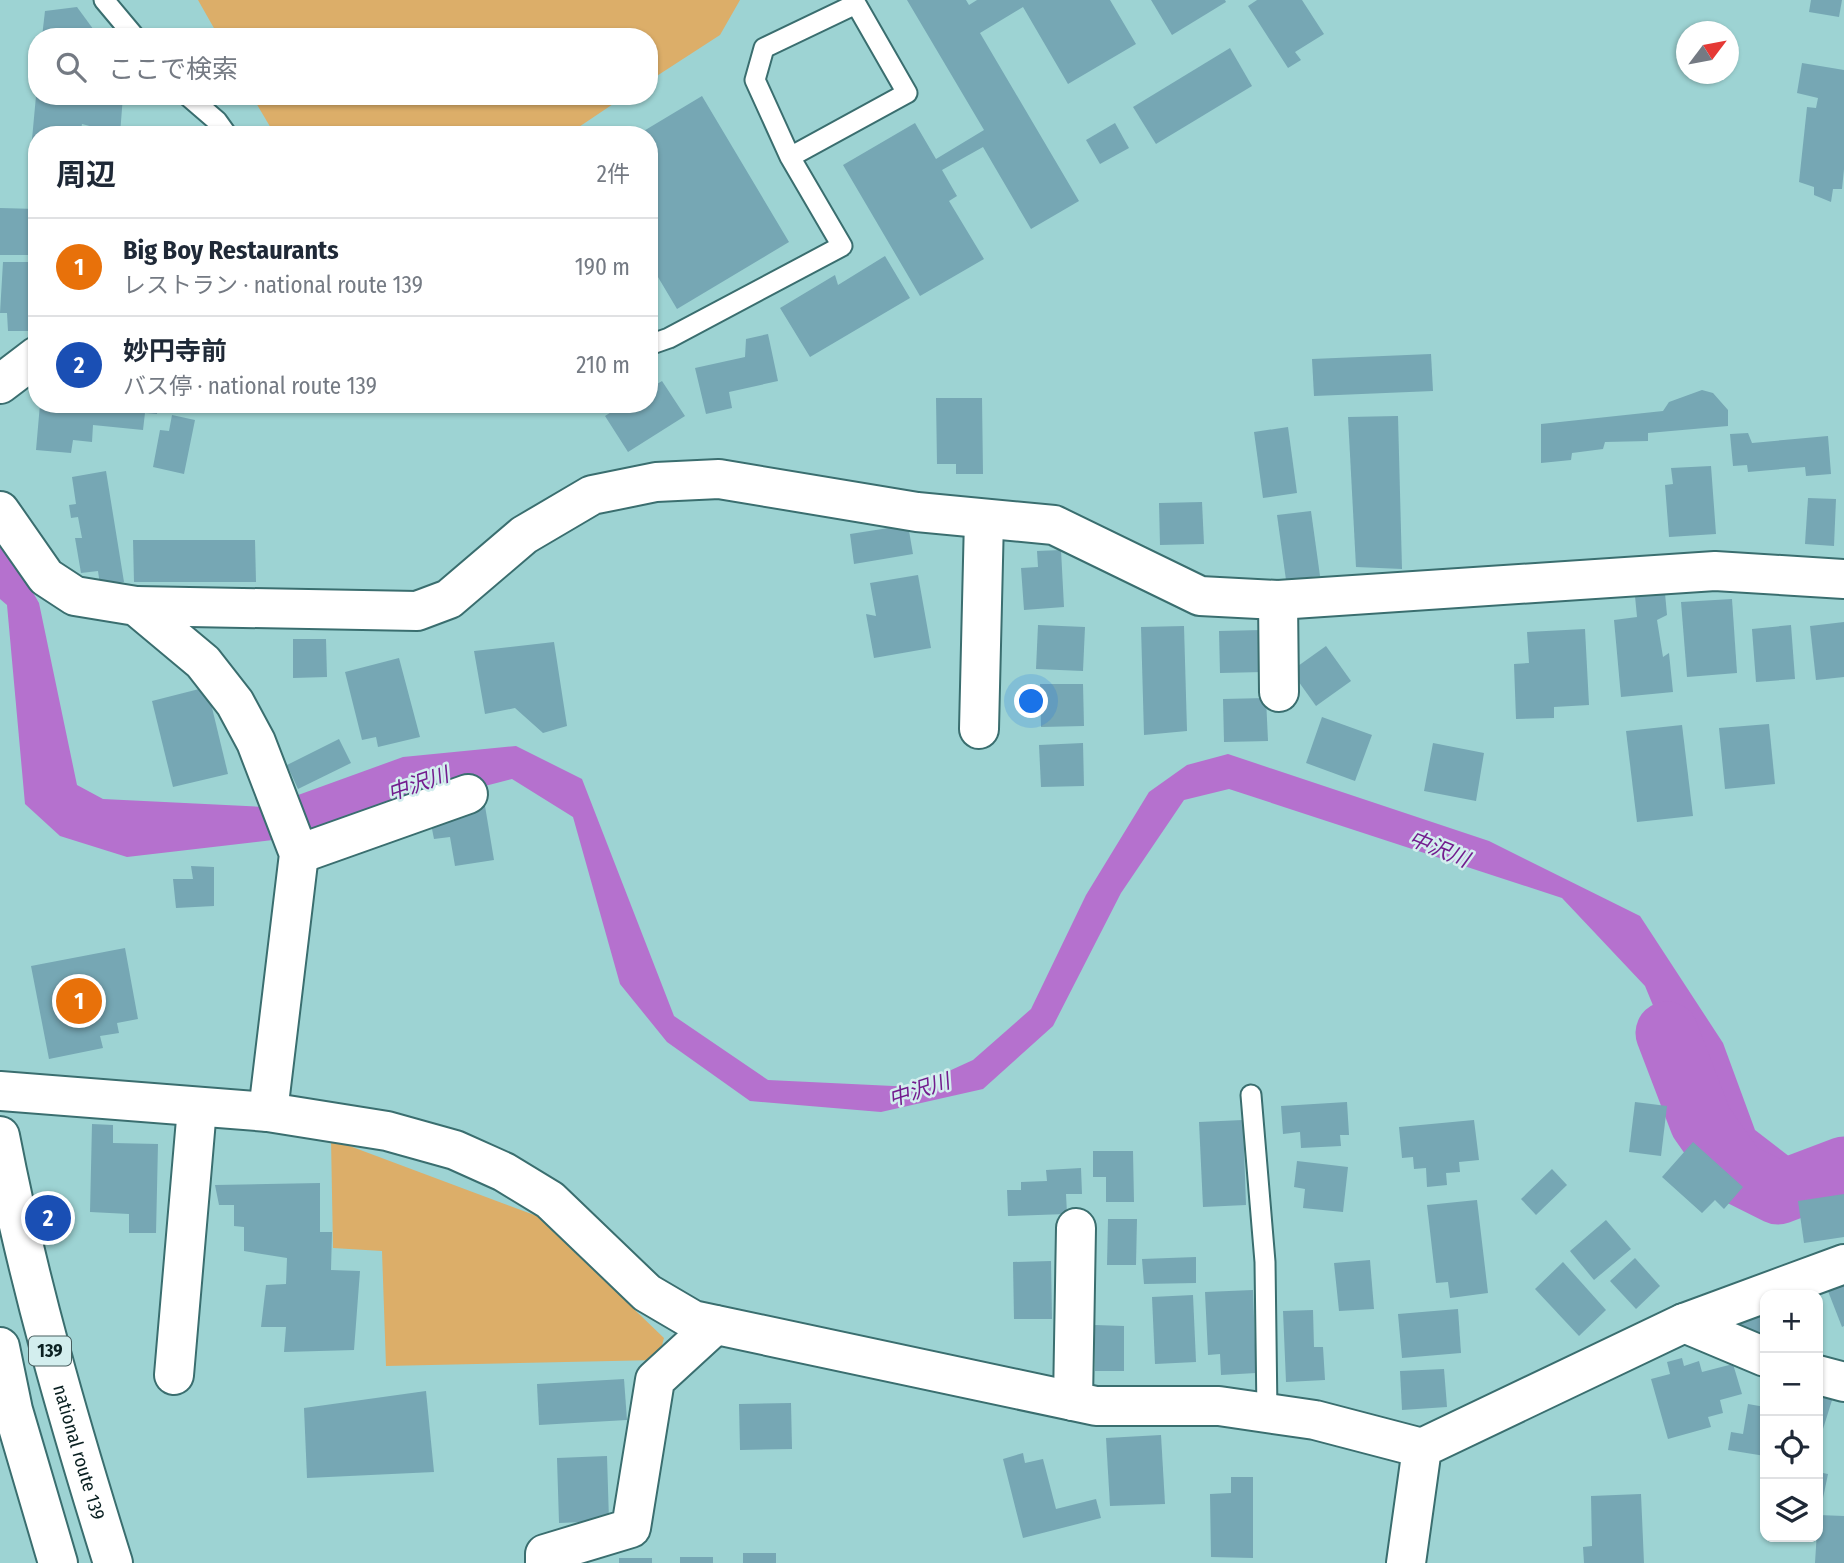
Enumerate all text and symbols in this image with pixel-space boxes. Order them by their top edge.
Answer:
north arrow [1676,21,1739,84]
search box [28,28,658,105]
icon: search [52,48,90,86]
text: ここで検索 [108,54,238,85]
text: 周辺 [56,157,116,193]
text: 2件 [597,160,630,188]
text: Big Boy Restaurants [123,235,339,266]
text: 1 [74,253,84,281]
text: 190 m [575,253,630,281]
text: レストラン · national route 139 [123,271,423,299]
text: 妙円寺前 [123,336,227,367]
text: 2 [74,351,84,379]
text: 210 m [576,351,630,379]
text: バス停 · national route 139 [123,372,377,400]
your location [1014,684,1048,718]
water label: 中沢川 [384,761,454,807]
water label: 中沢川 [1405,825,1475,874]
pin: 1 [56,975,102,1027]
water label: 中沢川 [885,1067,955,1112]
pin: 2 [25,1192,71,1244]
map controls [1760,1290,1823,1542]
button: + [1760,1290,1823,1353]
road number: 139 [29,1336,71,1366]
button: − [1760,1353,1823,1416]
street label: national route 139 [48,1382,110,1523]
button: locate [1760,1416,1823,1479]
button: layers [1760,1479,1823,1542]

